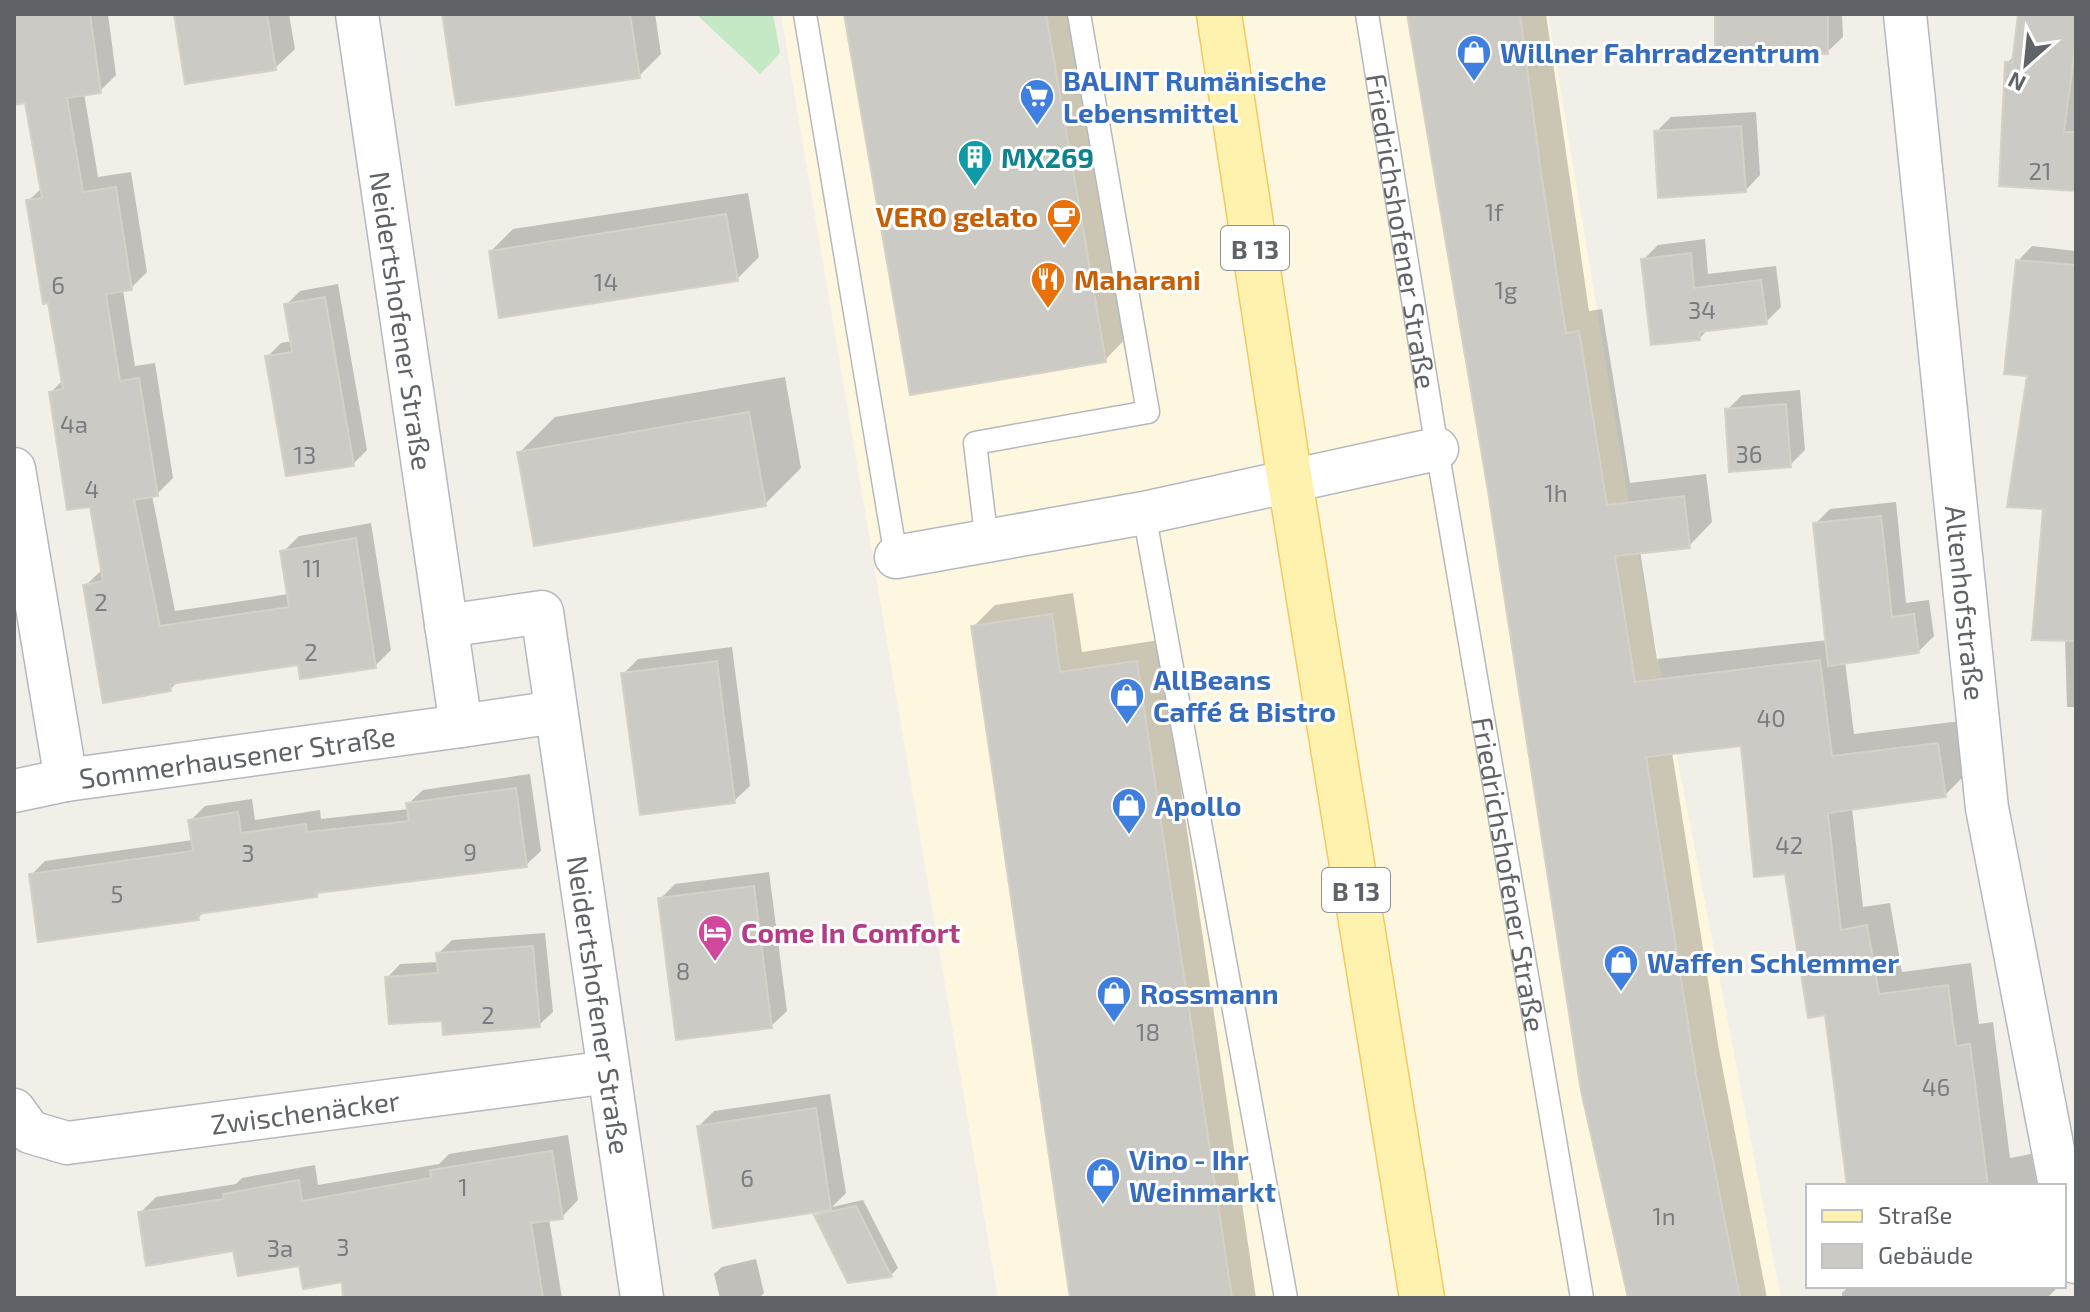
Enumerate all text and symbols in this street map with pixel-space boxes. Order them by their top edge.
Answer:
north arrow [1986,24,2066,104]
shop icon: Willner Fahrradzentrum [1455,33,1493,83]
place label: Willner Fahrradzentrum [1500,35,1820,69]
place label: BALINT Rumänische Lebensmittel [1063,63,1327,129]
text: N [2003,68,2029,98]
street label: Friedrichshofener Straße [1360,71,1444,391]
supermarket icon: BALINT Rumänische Lebensmittel [1018,77,1056,127]
building icon: MX269 [956,138,994,188]
place label: MX269 [1001,140,1094,174]
house number: 21 [2028,156,2052,185]
street label: Neidertshofener Straße [363,169,440,472]
cafe icon: VERO gelato [1045,197,1083,247]
house number: 1f [1485,197,1504,226]
place label: VERO gelato [875,199,1038,233]
road number: B 13 [1221,226,1289,270]
restaurant icon: Maharani [1029,260,1067,310]
place label: Maharani [1074,262,1201,296]
house number: 14 [594,267,618,296]
house number: 6 [51,270,65,299]
house number: 1g [1495,275,1517,304]
house number: 34 [1688,295,1716,324]
house number: 4a [60,409,88,438]
house number: 36 [1735,439,1763,468]
house number: 13 [294,440,316,469]
house number: 4 [85,474,99,503]
house number: 1h [1544,478,1568,507]
street label: Altenhofstraße [1939,504,1993,702]
house number: 11 [302,553,322,582]
house number: 2 [94,587,108,616]
house number: 2 [304,637,318,666]
place label: AllBeans Caffé & Bistro [1153,662,1336,728]
shop icon: AllBeans Caffé & Bistro [1108,676,1146,726]
house number: 40 [1756,703,1786,732]
street label: Friedrichshofener Straße [1466,714,1553,1034]
street label: Sommerhausener Straße [77,718,398,795]
shop icon: Apollo [1110,786,1148,836]
place label: Apollo [1155,788,1242,822]
house number: 42 [1775,830,1803,859]
house number: 9 [463,837,477,866]
house number: 3 [241,838,255,867]
street label: Neidertshofener Straße [561,853,638,1157]
road number: B 13 [1322,868,1390,912]
house number: 5 [111,879,123,908]
hotel icon: Come In Comfort [696,913,734,963]
place label: Come In Comfort [741,915,960,949]
shop icon: Waffen Schlemmer [1602,943,1640,993]
place label: Waffen Schlemmer [1647,945,1899,979]
house number: 8 [676,956,690,985]
shop icon: Rossmann [1095,974,1133,1024]
place label: Rossmann [1140,976,1279,1010]
house number: 2 [481,1000,495,1029]
house number: 18 [1136,1017,1160,1046]
house number: 46 [1922,1072,1950,1101]
street label: Zwischenäcker [209,1083,402,1141]
place label: Vino - Ihr Weinmarkt [1129,1142,1276,1208]
shop icon: Vino - Ihr Weinmarkt [1084,1156,1122,1206]
house number: 6 [740,1163,754,1192]
house number: 1 [458,1172,468,1201]
legend [1806,1184,2066,1288]
text: Straße [1878,1200,1952,1229]
house number: 1n [1652,1201,1676,1230]
house number: 3 [336,1232,350,1261]
house number: 3a [267,1233,293,1262]
text: Gebäude [1878,1240,1973,1269]

